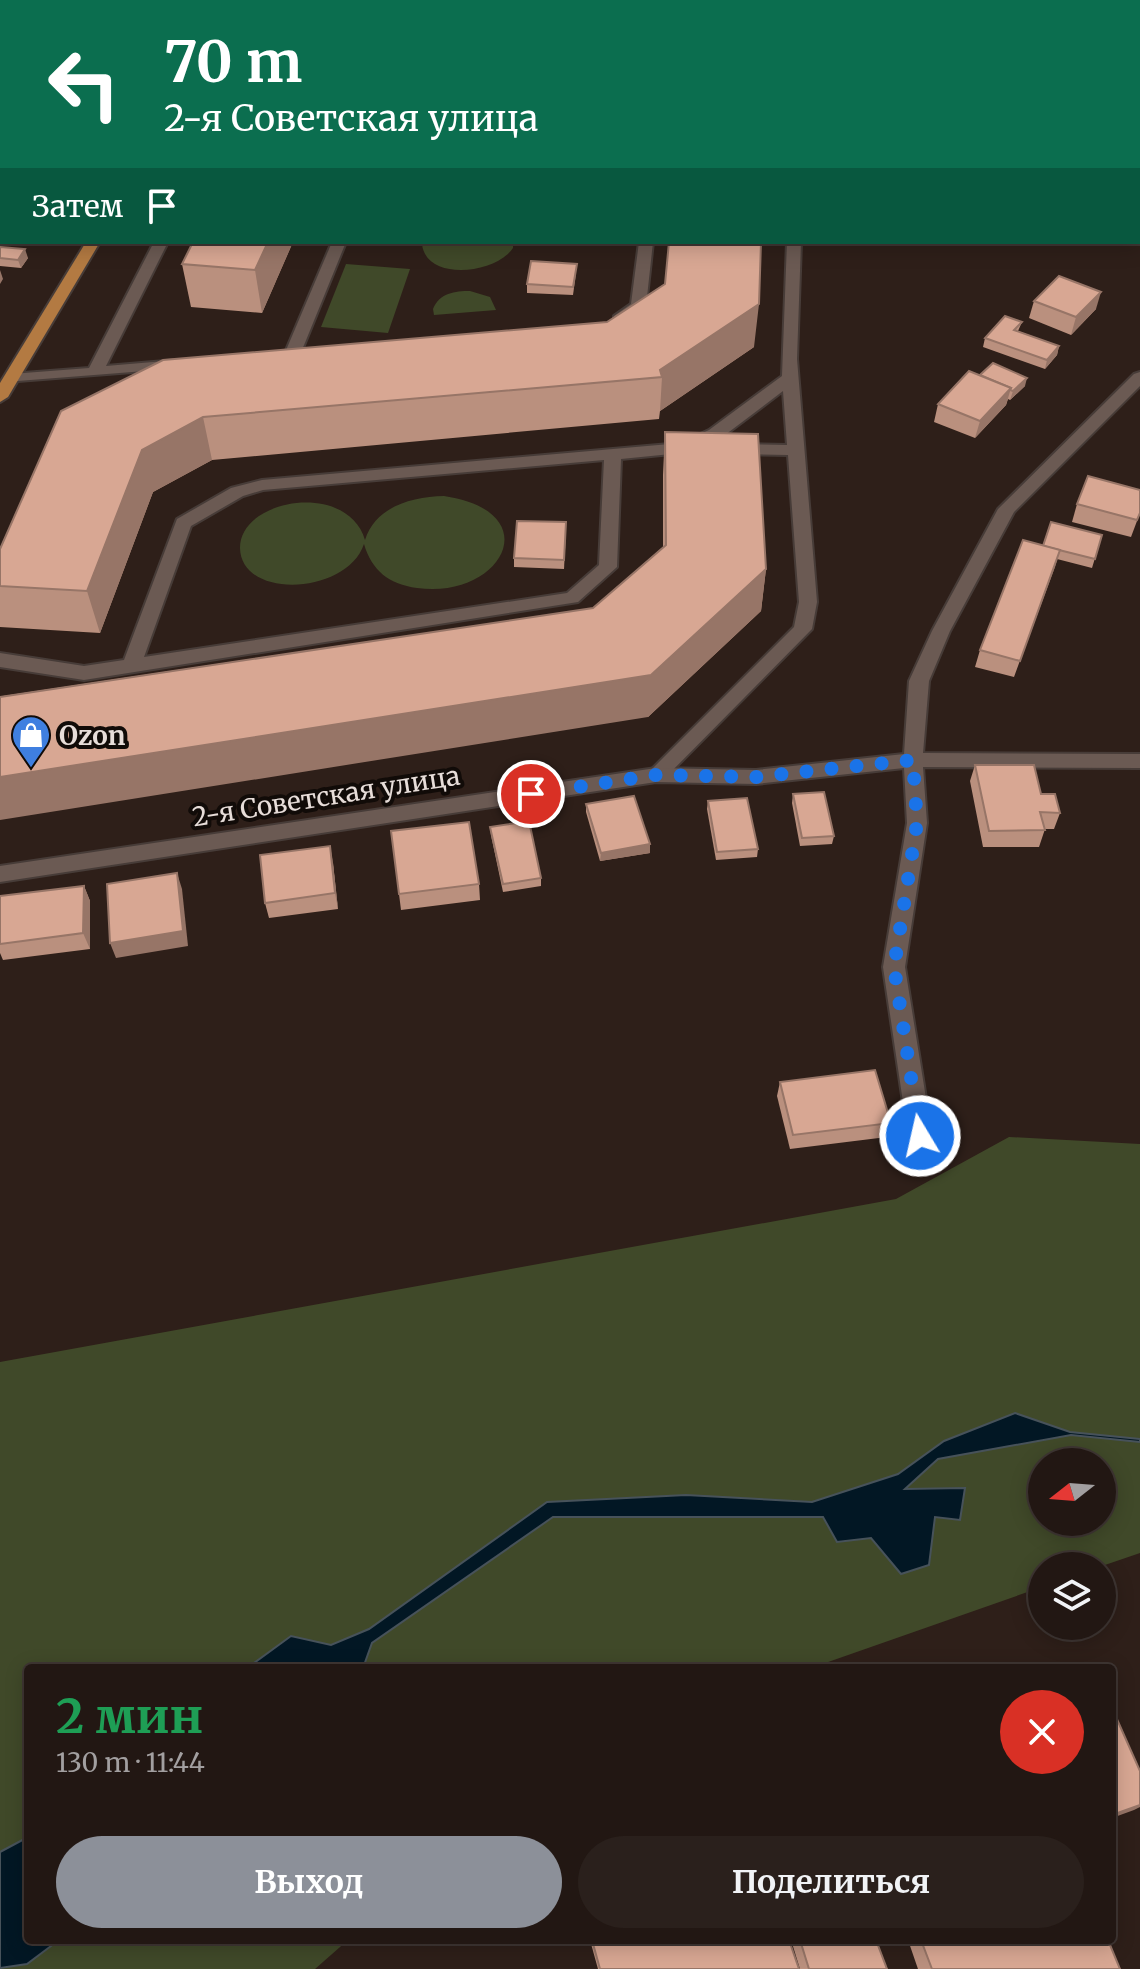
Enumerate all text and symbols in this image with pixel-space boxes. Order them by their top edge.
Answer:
text: 70 m [164,27,302,97]
icon: left [32,32,136,136]
text: 2-я Советская улица [164,96,538,141]
icon: arrive [140,184,184,228]
text: Затем [32,187,124,225]
shop icon: Ozon [10,714,52,769]
place label: Ozon [59,719,126,752]
street label: 2-я Советская улица [190,759,462,833]
pin [497,760,565,828]
icon: arrive [509,772,553,816]
position arrow [878,1094,962,1178]
north arrow [1028,1448,1116,1536]
map controls [1028,1448,1116,1640]
button: layers [1028,1552,1116,1640]
text: 2 мин [56,1686,203,1746]
button: close [1000,1690,1084,1774]
text: 130 m · 11:44 [56,1746,205,1779]
button: Выход [56,1836,562,1928]
button: Поделиться [578,1836,1084,1928]

